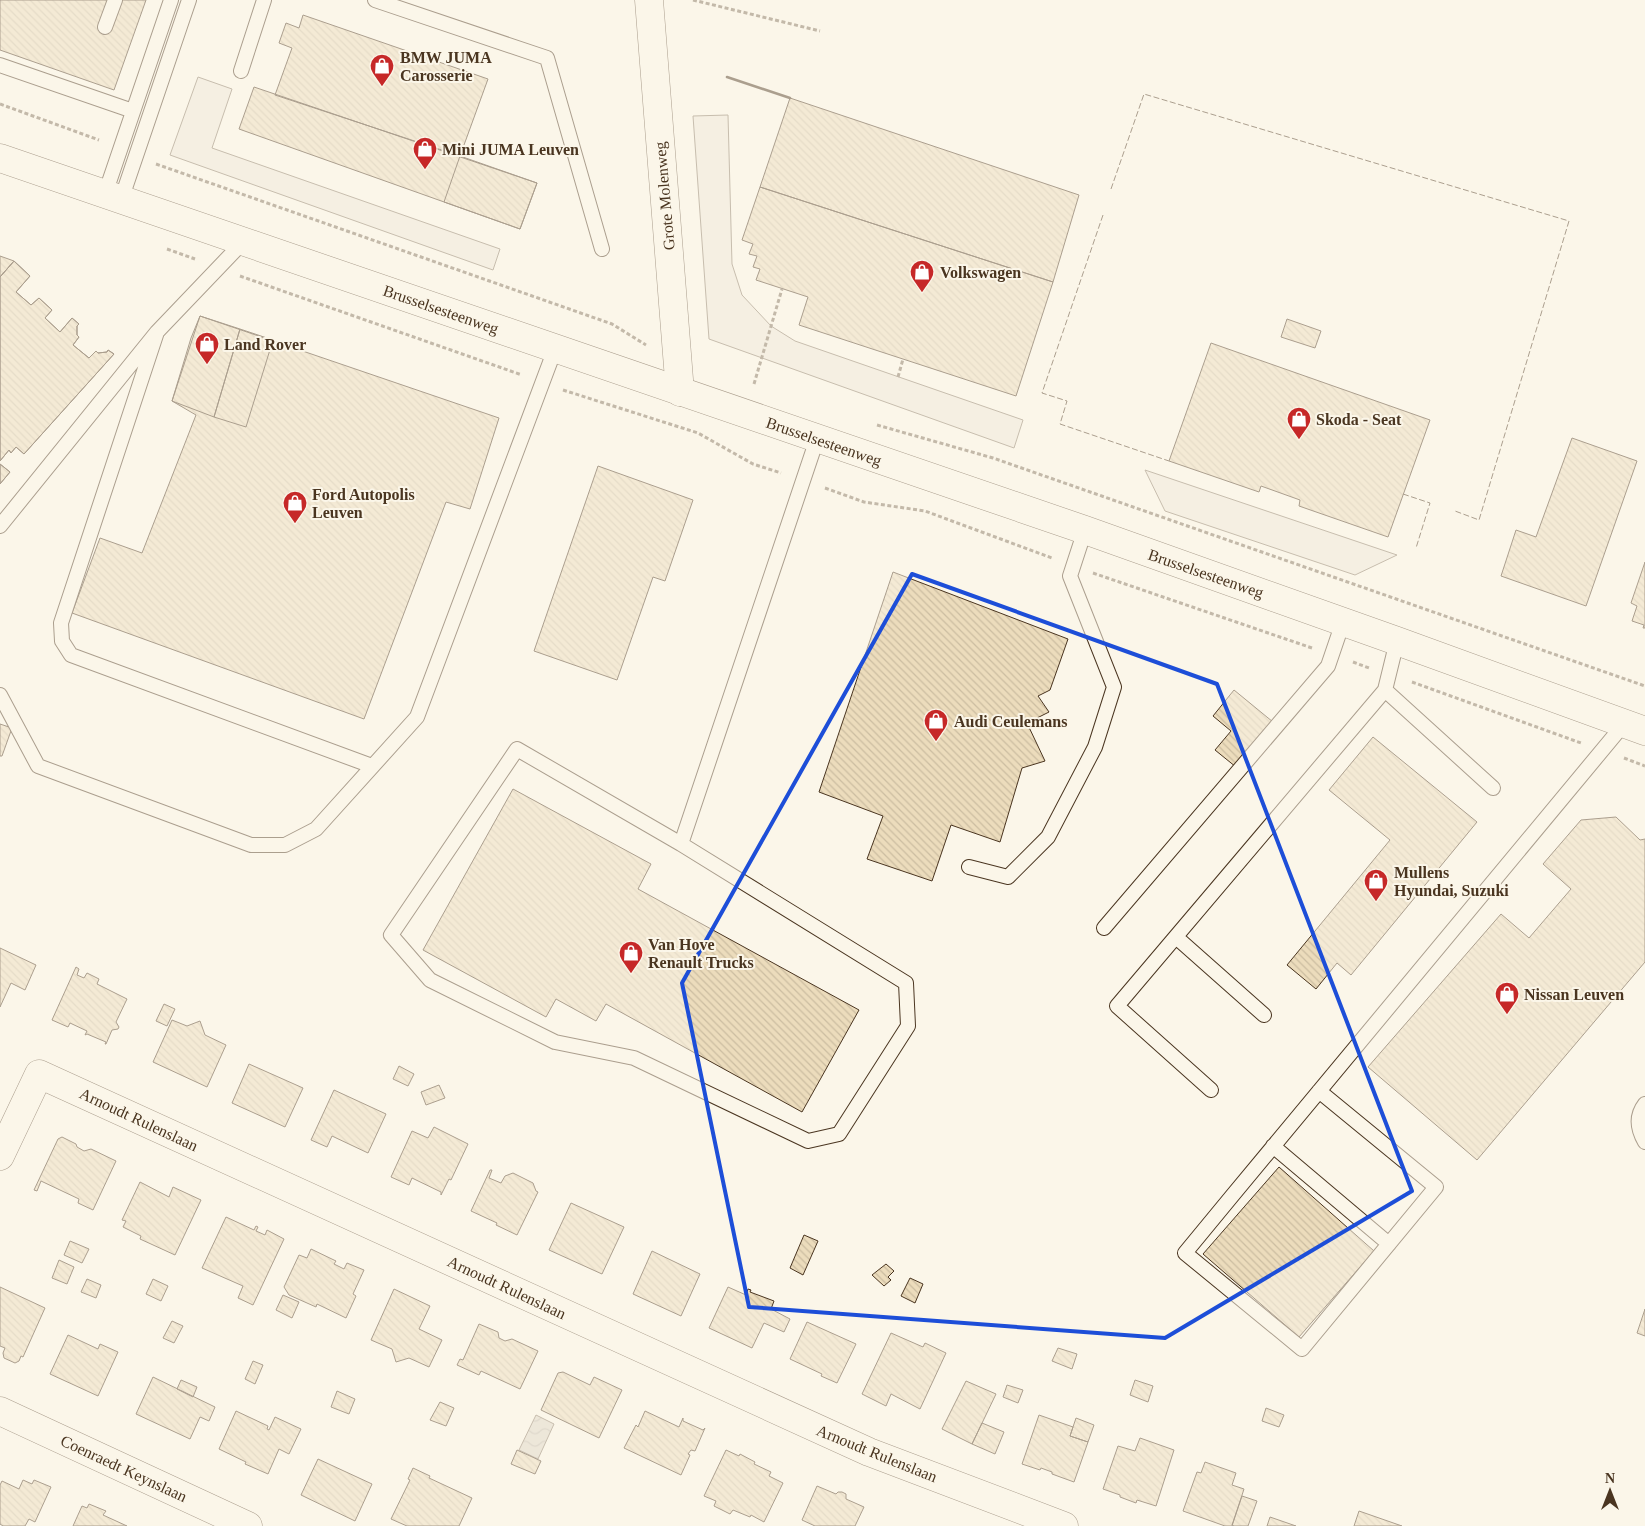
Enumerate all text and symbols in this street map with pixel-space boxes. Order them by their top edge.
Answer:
place label: BMW JUMA Carosserie [400,49,492,84]
shop icon: BMW JUMA Carosserie [369,53,395,87]
shop icon: Mini JUMA Leuven [412,136,438,170]
place label: Mini JUMA Leuven [442,141,579,158]
street label: Grote Molenweg [651,141,679,251]
shop icon: Volkswagen [909,259,935,293]
place label: Volkswagen [940,264,1021,282]
street label: Brusselsesteenweg [381,282,501,338]
shop icon: Land Rover [194,331,220,365]
place label: Land Rover [224,336,306,353]
shop icon: Skoda - Seat [1286,406,1312,440]
place label: Skoda - Seat [1316,411,1402,428]
street label: Brusselsesteenweg [764,414,884,470]
place label: Ford Autopolis Leuven [312,486,415,521]
shop icon: Ford Autopolis Leuven [282,490,308,524]
street label: Brusselsesteenweg [1146,546,1266,602]
shop icon: Audi Ceulemans [923,708,949,742]
place label: Audi Ceulemans [954,713,1067,730]
place label: Mullens Hyundai, Suzuki [1394,864,1509,900]
shop icon: Mullens Hyundai, Suzuki [1363,868,1389,902]
place label: Van Hove Renault Trucks [648,936,754,971]
shop icon: Van Hove Renault Trucks [618,940,644,974]
shop icon: Nissan Leuven [1494,981,1520,1015]
place label: Nissan Leuven [1524,986,1624,1003]
street label: Arnoudt Rulenslaan [77,1085,201,1154]
street label: Arnoudt Rulenslaan [445,1253,569,1322]
street label: Arnoudt Rulenslaan [814,1422,940,1485]
street label: Coenraedt Keynslaan [58,1432,190,1506]
north arrow [1585,1466,1635,1516]
text: N [1605,1471,1615,1486]

